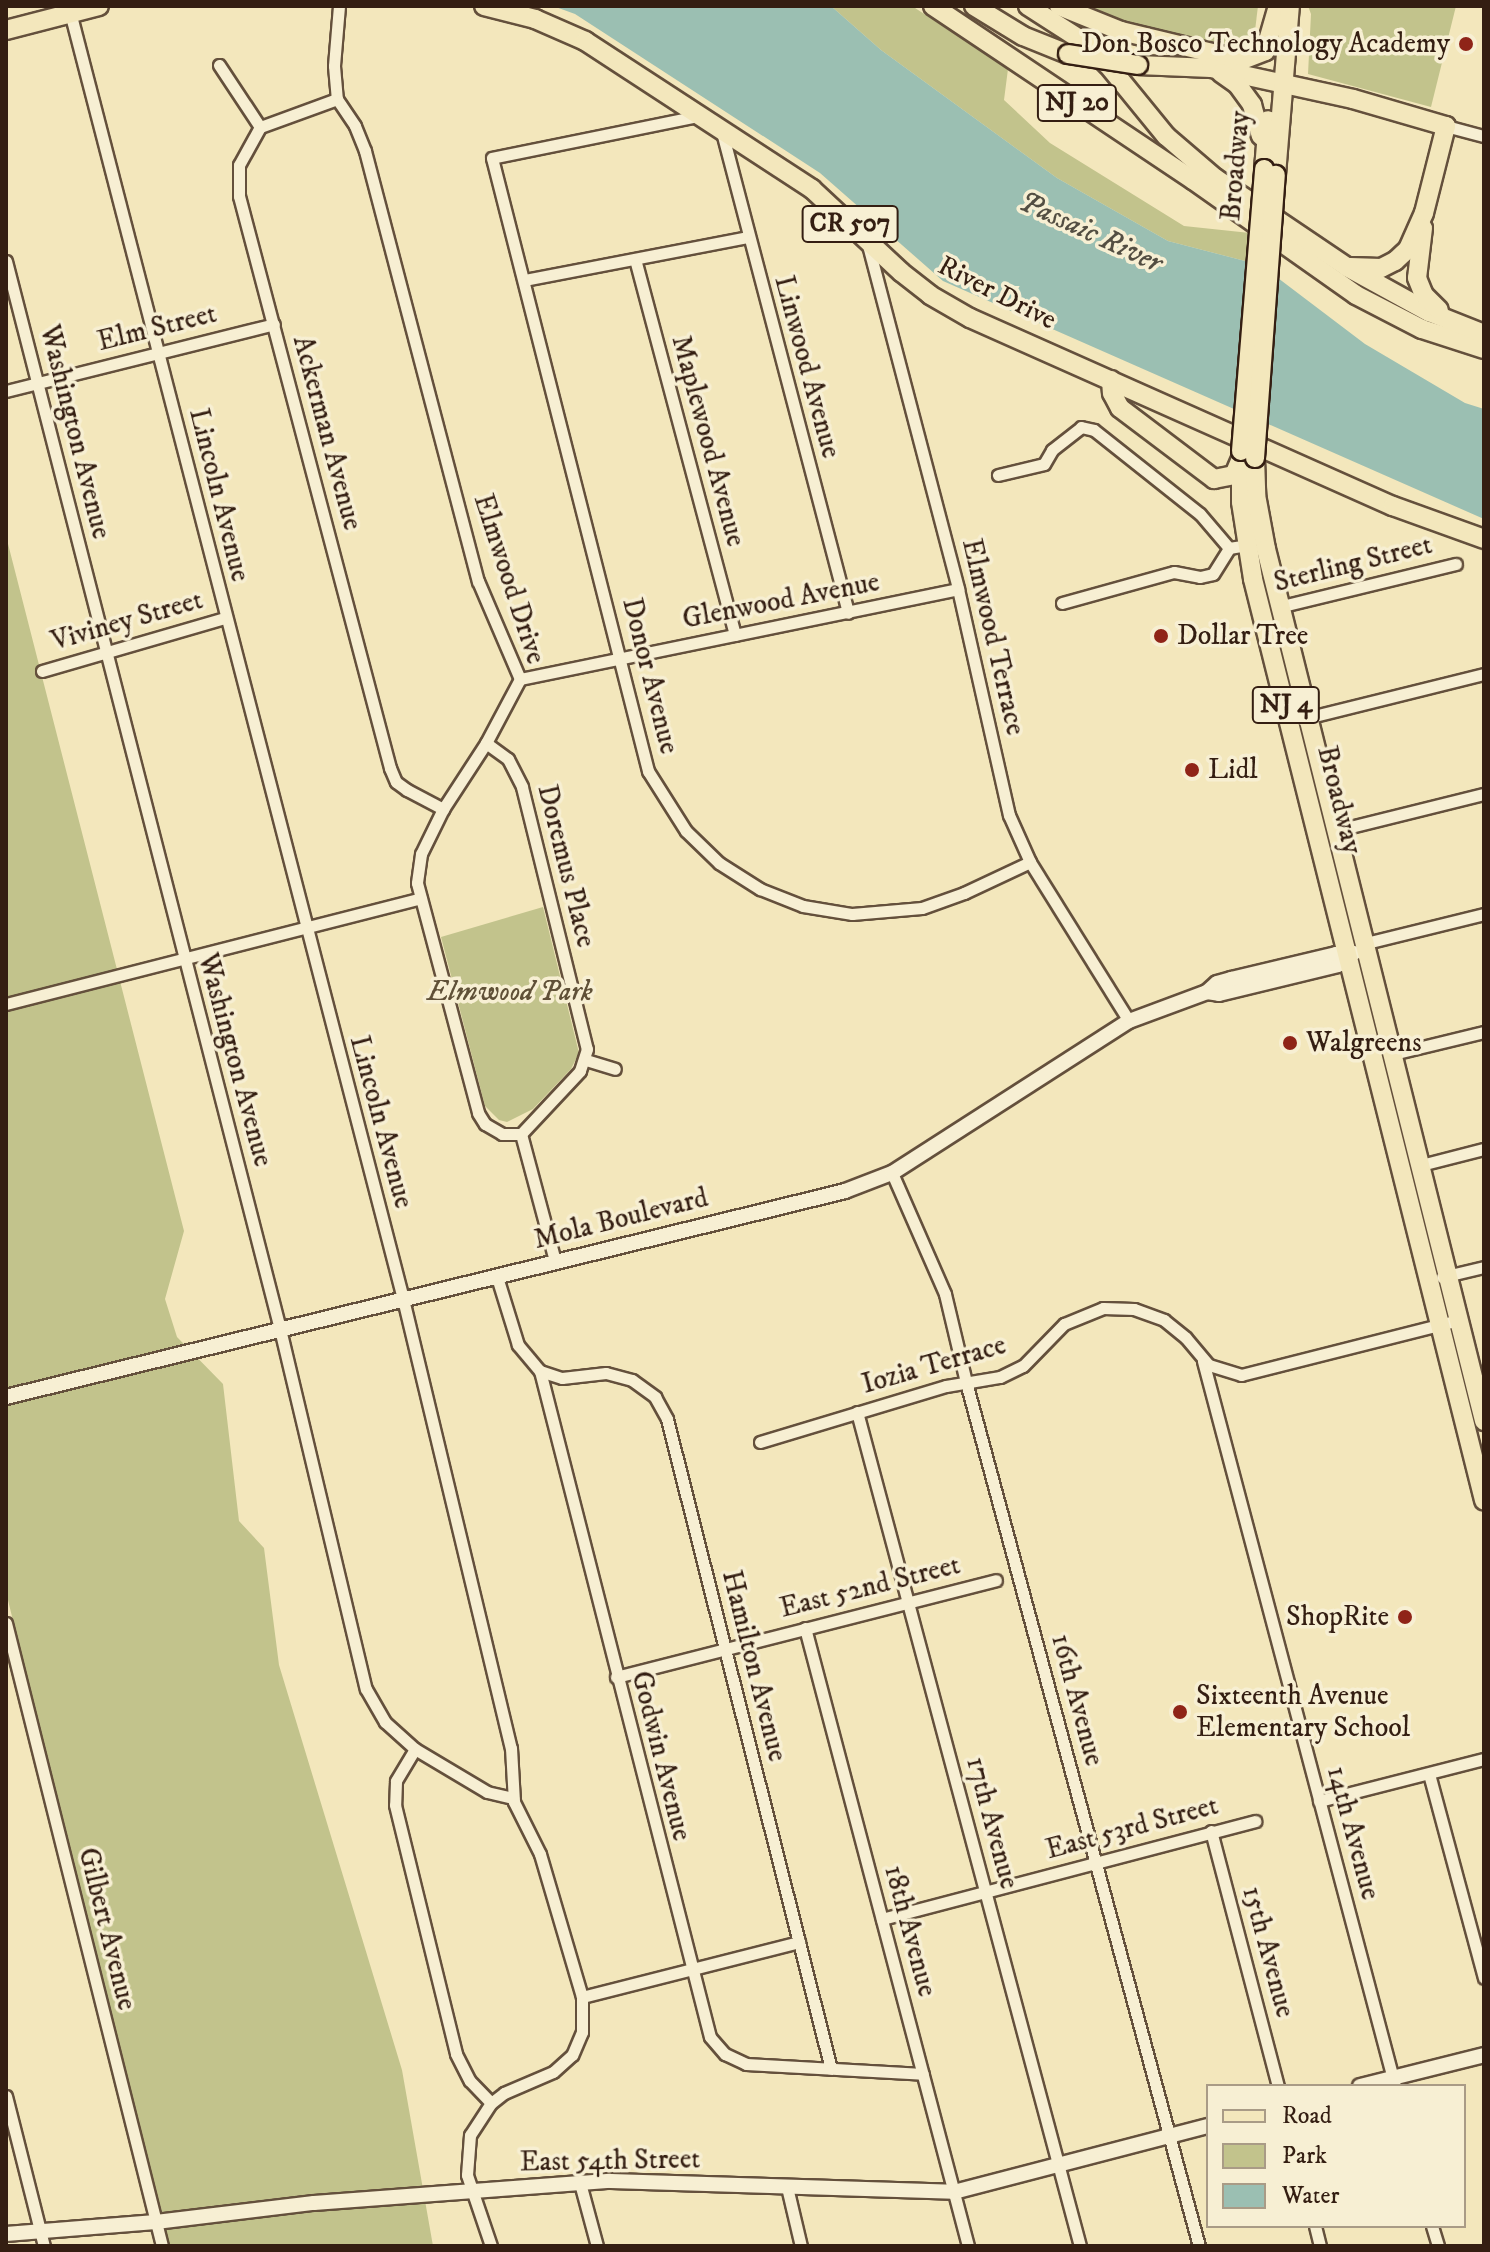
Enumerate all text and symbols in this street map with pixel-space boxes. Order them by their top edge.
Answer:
place label: Don Bosco Technology Academy [1081,27,1450,61]
marker: Don Bosco Technology Academy [1457,35,1475,53]
road number: NJ 20 [1035,81,1119,125]
street label: Broadway [1214,110,1258,222]
water label: Passaic River [1013,184,1167,282]
road number: CR 507 [800,202,900,246]
street label: River Drive [932,249,1062,337]
street label: Linwood Avenue [766,272,848,462]
street label: Elm Street [94,297,220,359]
street label: Washington Avenue [32,322,118,542]
street label: Ackerman Avenue [285,332,369,534]
street label: Maplewood Avenue [664,332,752,550]
street label: Lincoln Avenue [181,405,257,585]
street label: Elmwood Drive [466,490,552,668]
street label: Sterling Street [1271,528,1435,600]
street label: Elmwood Terrace [954,536,1032,738]
street label: Glenwood Avenue [680,565,882,637]
street label: Viviney Street [47,583,207,659]
street label: Donor Avenue [614,594,686,758]
place label: Dollar Tree [1177,619,1308,653]
marker: Dollar Tree [1152,627,1170,645]
road number: NJ 4 [1250,683,1322,727]
street label: Broadway [1309,742,1369,858]
place label: Lidl [1208,753,1258,787]
marker: Lidl [1183,761,1201,779]
street label: Doremus Place [530,781,602,951]
street label: Washington Avenue [190,950,280,1170]
park label: Elmwood Park [427,975,593,1009]
place label: Walgreens [1306,1026,1422,1060]
street label: Lincoln Avenue [342,1032,420,1212]
marker: Walgreens [1281,1034,1299,1052]
street label: Mola Boulevard [530,1181,712,1257]
street label: Iozia Terrace [858,1328,1010,1402]
street label: East 52nd Street [776,1548,964,1626]
street label: Hamilton Avenue [714,1567,794,1765]
place label: ShopRite [1286,1600,1389,1634]
marker: ShopRite [1396,1608,1414,1626]
street label: 16th Avenue [1043,1630,1111,1770]
street label: Godwin Avenue [624,1668,698,1844]
place label: Sixteenth Avenue Elementary School [1196,1679,1410,1745]
marker: Sixteenth Avenue Elementary School [1171,1703,1189,1721]
street label: 17th Avenue [958,1753,1026,1893]
street label: 14th Avenue [1319,1763,1387,1903]
street label: East 53rd Street [1042,1789,1222,1867]
street label: Gilbert Avenue [71,1844,143,2014]
street label: 18th Avenue [876,1862,944,2000]
street label: 15th Avenue [1234,1883,1302,2021]
legend [1206,2084,1466,2228]
text: Road [1282,2101,1332,2131]
text: Park [1282,2141,1327,2171]
street label: East 54th Street [519,2143,701,2179]
text: Water [1282,2181,1339,2211]

